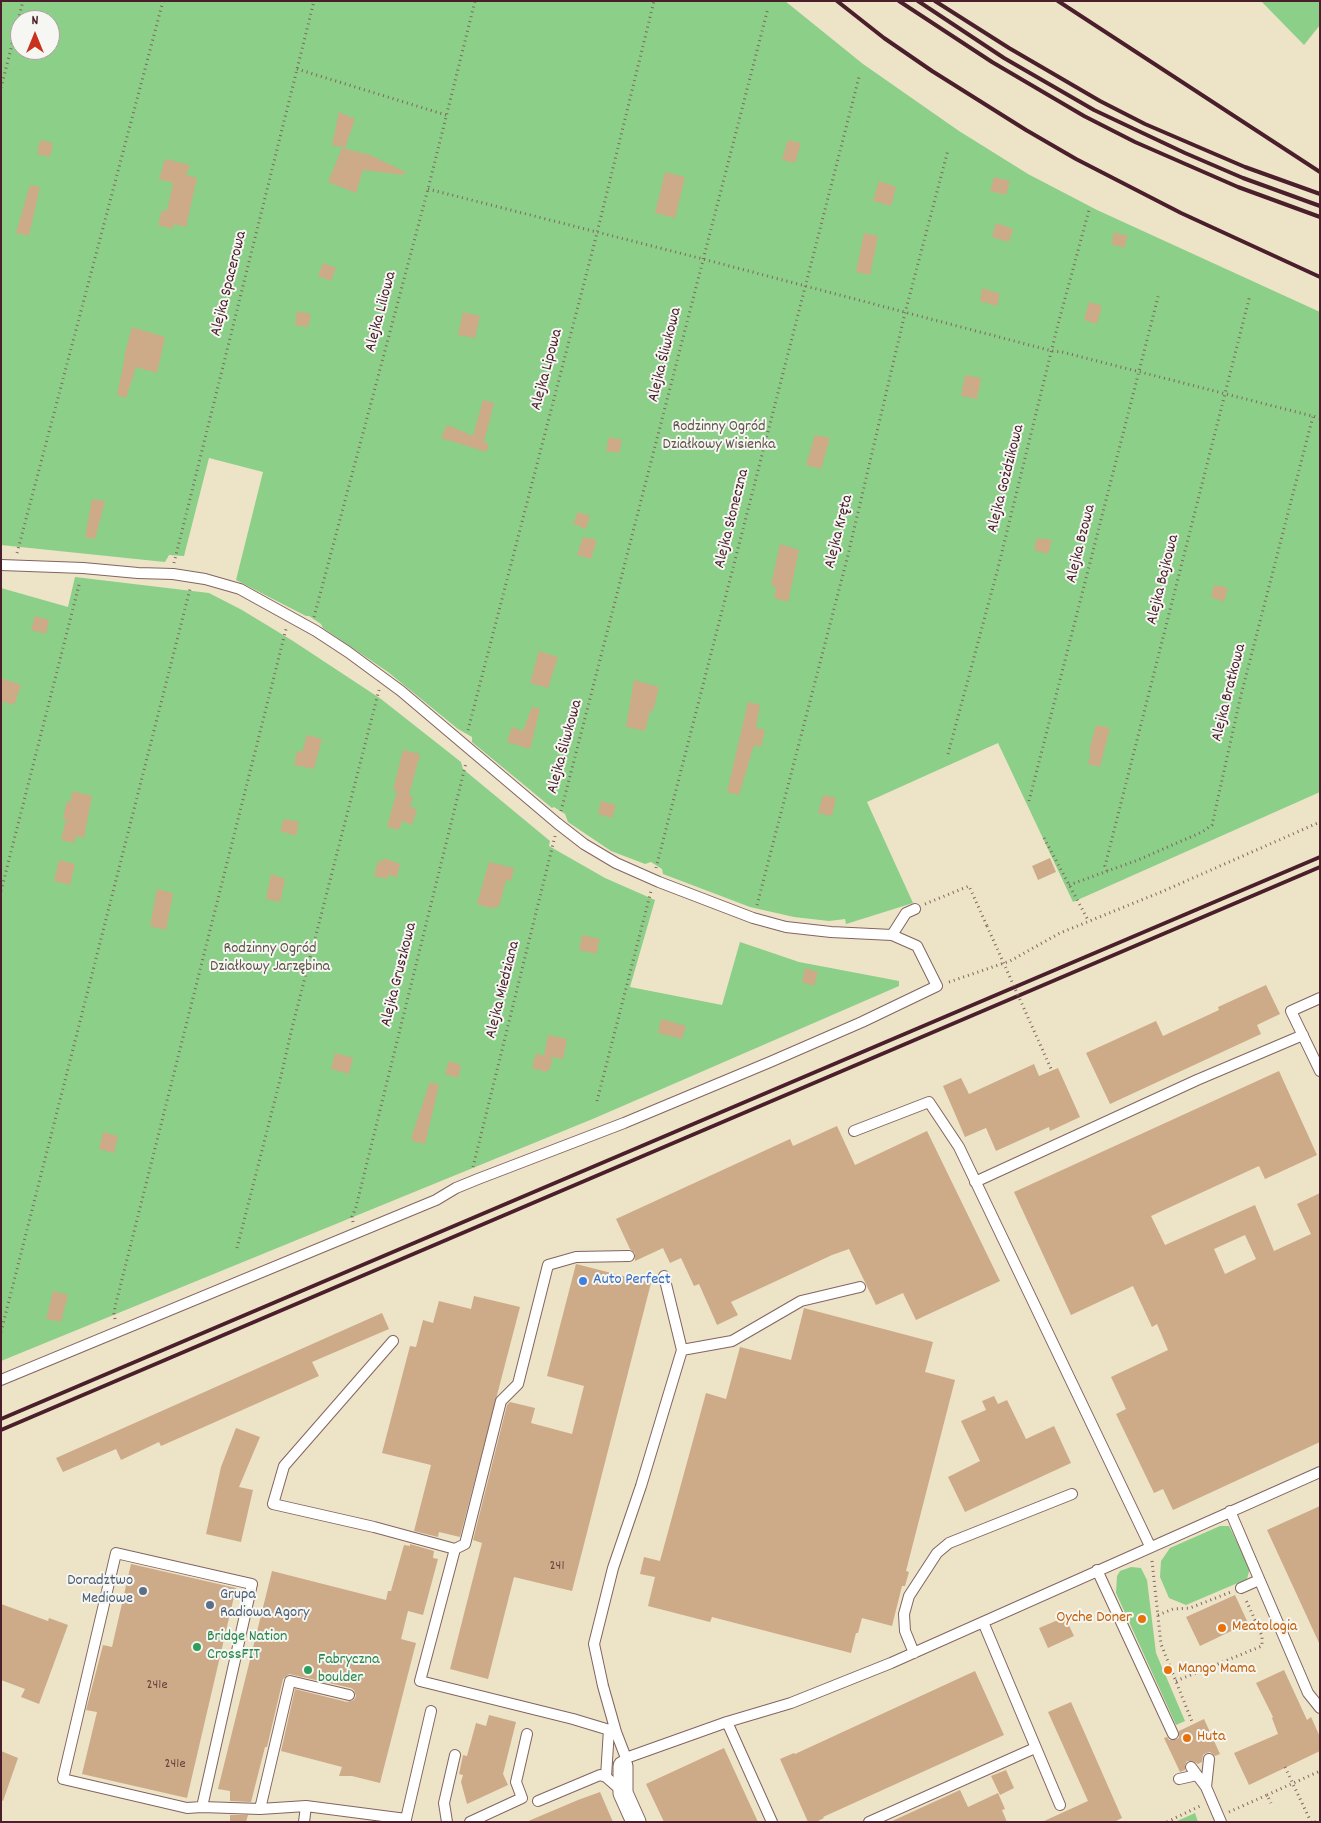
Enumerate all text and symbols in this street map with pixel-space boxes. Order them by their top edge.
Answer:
north arrow [10,10,60,60]
text: N [32,11,38,31]
street label: Alejka Spacerowa [208,229,252,339]
street label: Alejka Liliowa [362,270,402,354]
street label: Alejka Śliwkowa [645,306,687,404]
street label: Alejka Lipowa [528,327,568,413]
park label: Rodzinny Ogród Działkowy Wisienka [662,418,776,456]
street label: Alejka Gożdzikowa [984,423,1030,535]
street label: Alejka Słoneczna [711,467,755,571]
street label: Alejka Kręta [822,493,858,571]
street label: Alejka Bzowa [1063,503,1101,585]
street label: Alejka Bajkowa [1144,533,1184,627]
street label: Alejka Bratkowa [1209,642,1251,744]
street label: Alejka Śliwkowa [544,698,588,796]
street label: Alejka Gruszkowa [378,921,422,1029]
street label: Alejka Miedziana [483,939,525,1041]
park label: Rodzinny Ogród Działkowy Jarzębina [210,940,330,978]
place label: Auto Perfect [593,1271,671,1291]
marker: Auto Perfect [577,1275,589,1287]
house number: 241 [550,1559,564,1575]
place label: Doradztwo Mediowe [67,1572,133,1610]
marker: Doradztwo Mediowe [137,1585,149,1597]
place label: Grupa Radiowa Agory [220,1586,310,1624]
marker: Grupa Radiowa Agory [204,1599,216,1611]
place label: Oyche Doner [1056,1609,1132,1629]
marker: Oyche Doner [1136,1613,1148,1625]
place label: Meatologia [1232,1618,1297,1638]
marker: Meatologia [1216,1622,1228,1634]
place label: Bridge Nation CrossFIT [207,1628,287,1666]
marker: Bridge Nation CrossFIT [191,1641,203,1653]
place label: Fabryczna boulder [318,1651,379,1689]
place label: Mango Mama [1178,1660,1255,1680]
marker: Fabryczna boulder [302,1664,314,1676]
marker: Mango Mama [1162,1664,1174,1676]
house number: 241e [146,1678,168,1694]
place label: Huta [1197,1728,1225,1748]
marker: Huta [1181,1732,1193,1744]
house number: 241e [164,1757,186,1773]

